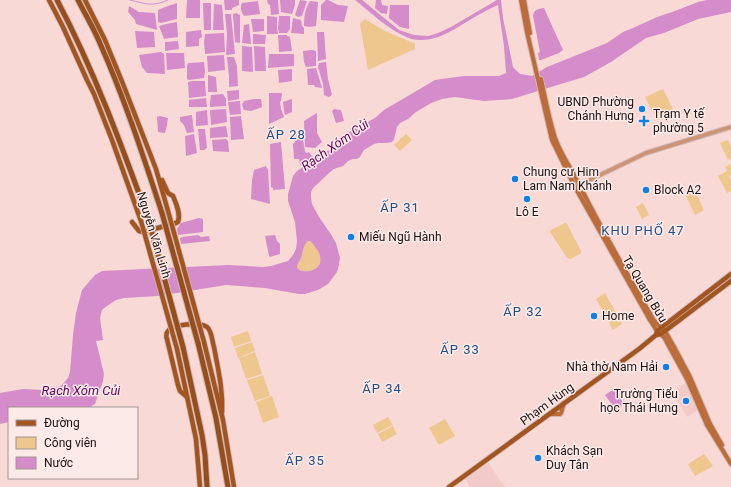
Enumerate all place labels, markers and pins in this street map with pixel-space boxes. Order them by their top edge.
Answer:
place label: UBND Phường Chánh Hưng [558,95,634,123]
marker: UBND Phường Chánh Hưng [637,104,647,114]
place label: Trạm Y tế phường 5 [653,107,706,135]
marker: Trạm Y tế phường 5 [638,115,650,127]
place label: Chung cư Him Lam Nam Khánh [523,165,612,193]
marker: Chung cư Him Lam Nam Khánh [510,174,520,184]
place label: Block A2 [654,183,701,197]
marker: Block A2 [641,185,651,195]
marker: Lô E [522,194,532,204]
place label: Lô E [515,205,539,219]
place label: Miếu Ngũ Hành [359,230,442,244]
marker: Miếu Ngũ Hành [346,232,356,242]
place label: Home [602,309,634,323]
marker: Home [589,311,599,321]
place label: Nhà thờ Nam Hải [566,360,658,374]
marker: Nhà thờ Nam Hải [661,362,671,372]
place label: Trường Tiểu học Thái Hưng [600,387,678,415]
marker: Trường Tiểu học Thái Hưng [681,396,691,406]
place label: Khách Sạn Duy Tân [546,444,603,472]
marker: Khách Sạn Duy Tân [533,453,543,463]

